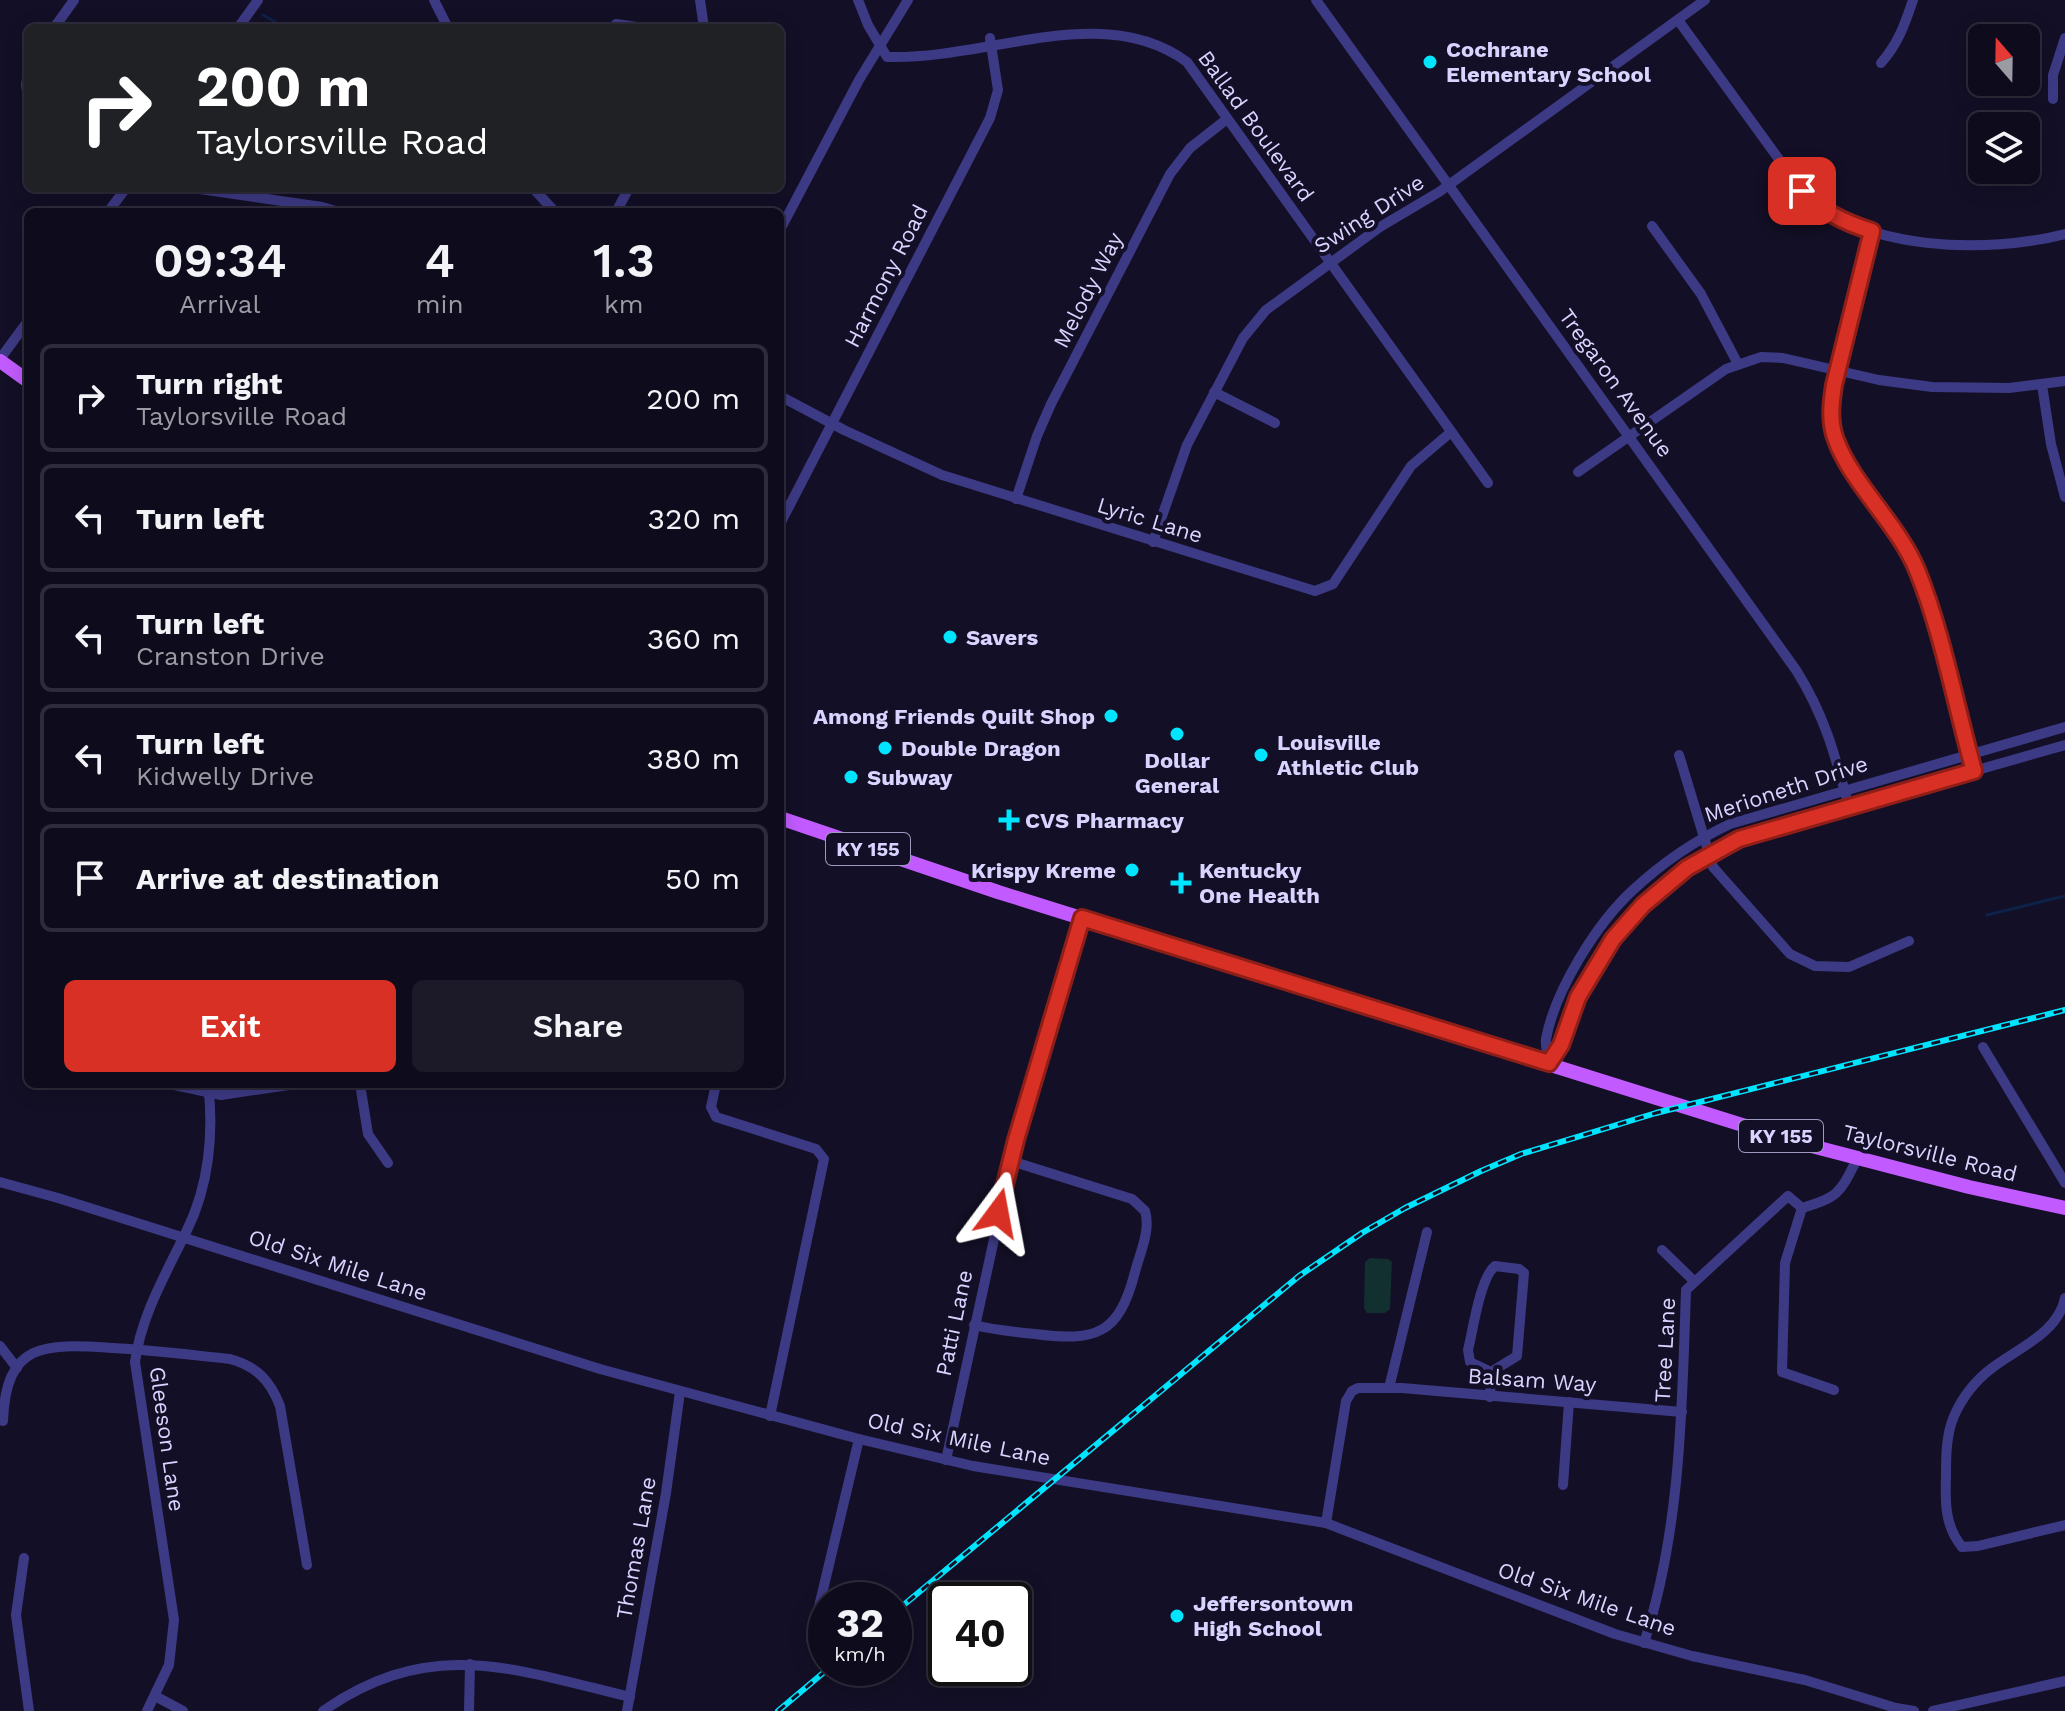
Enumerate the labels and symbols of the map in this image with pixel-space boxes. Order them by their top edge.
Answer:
north arrow [1968,24,2040,96]
place label: Cochrane Elementary School [1446,37,1652,87]
street label: Ballad Boulevard [1193,46,1319,206]
marker: Cochrane Elementary School [1421,53,1439,71]
pin [1768,157,1836,225]
street label: Swing Drive [1309,169,1429,259]
street label: Harmony Road [839,200,933,352]
street label: Melody Way [1048,228,1128,352]
street label: Tregaron Avenue [1554,304,1678,462]
street label: Lyric Lane [1094,492,1206,548]
place label: Savers [966,625,1039,650]
marker: Savers [941,628,959,646]
place label: Among Friends Quilt Shop [813,704,1095,729]
marker: Among Friends Quilt Shop [1102,707,1120,725]
marker: Dollar General [1168,725,1186,743]
place label: Louisville Athletic Club [1277,730,1419,780]
place label: Double Dragon [901,736,1061,761]
marker: Double Dragon [876,739,894,757]
marker: Louisville Athletic Club [1252,746,1270,764]
place label: Dollar General [1135,748,1220,798]
street label: Merioneth Drive [1701,751,1871,827]
place label: Subway [867,765,953,790]
marker: Subway [842,768,860,786]
place label: CVS Pharmacy [1025,808,1185,833]
marker: CVS Pharmacy [1000,811,1018,829]
road number: KY 155 [826,833,910,865]
place label: Krispy Kreme [971,858,1116,883]
place label: Kentucky One Health [1199,858,1320,908]
marker: Krispy Kreme [1123,861,1141,879]
marker: Kentucky One Health [1170,872,1192,894]
street label: Taylorsville Road [1840,1119,2020,1187]
road number: KY 155 [1739,1120,1823,1152]
position arrow [956,1171,1040,1255]
street label: Old Six Mile Lane [245,1224,431,1306]
street label: Patti Lane [931,1268,977,1378]
street label: Tree Lane [1650,1297,1680,1403]
street label: Balsam Way [1467,1363,1598,1397]
street label: Gleeson Lane [144,1365,190,1513]
street label: Old Six Mile Lane [865,1407,1053,1471]
street label: Thomas Lane [611,1475,661,1621]
street label: Old Six Mile Lane [1495,1557,1679,1641]
speed limit sign: 40 [928,1582,1032,1686]
place label: Jeffersontown High School [1193,1591,1353,1641]
marker: Jeffersontown High School [1168,1607,1186,1625]

